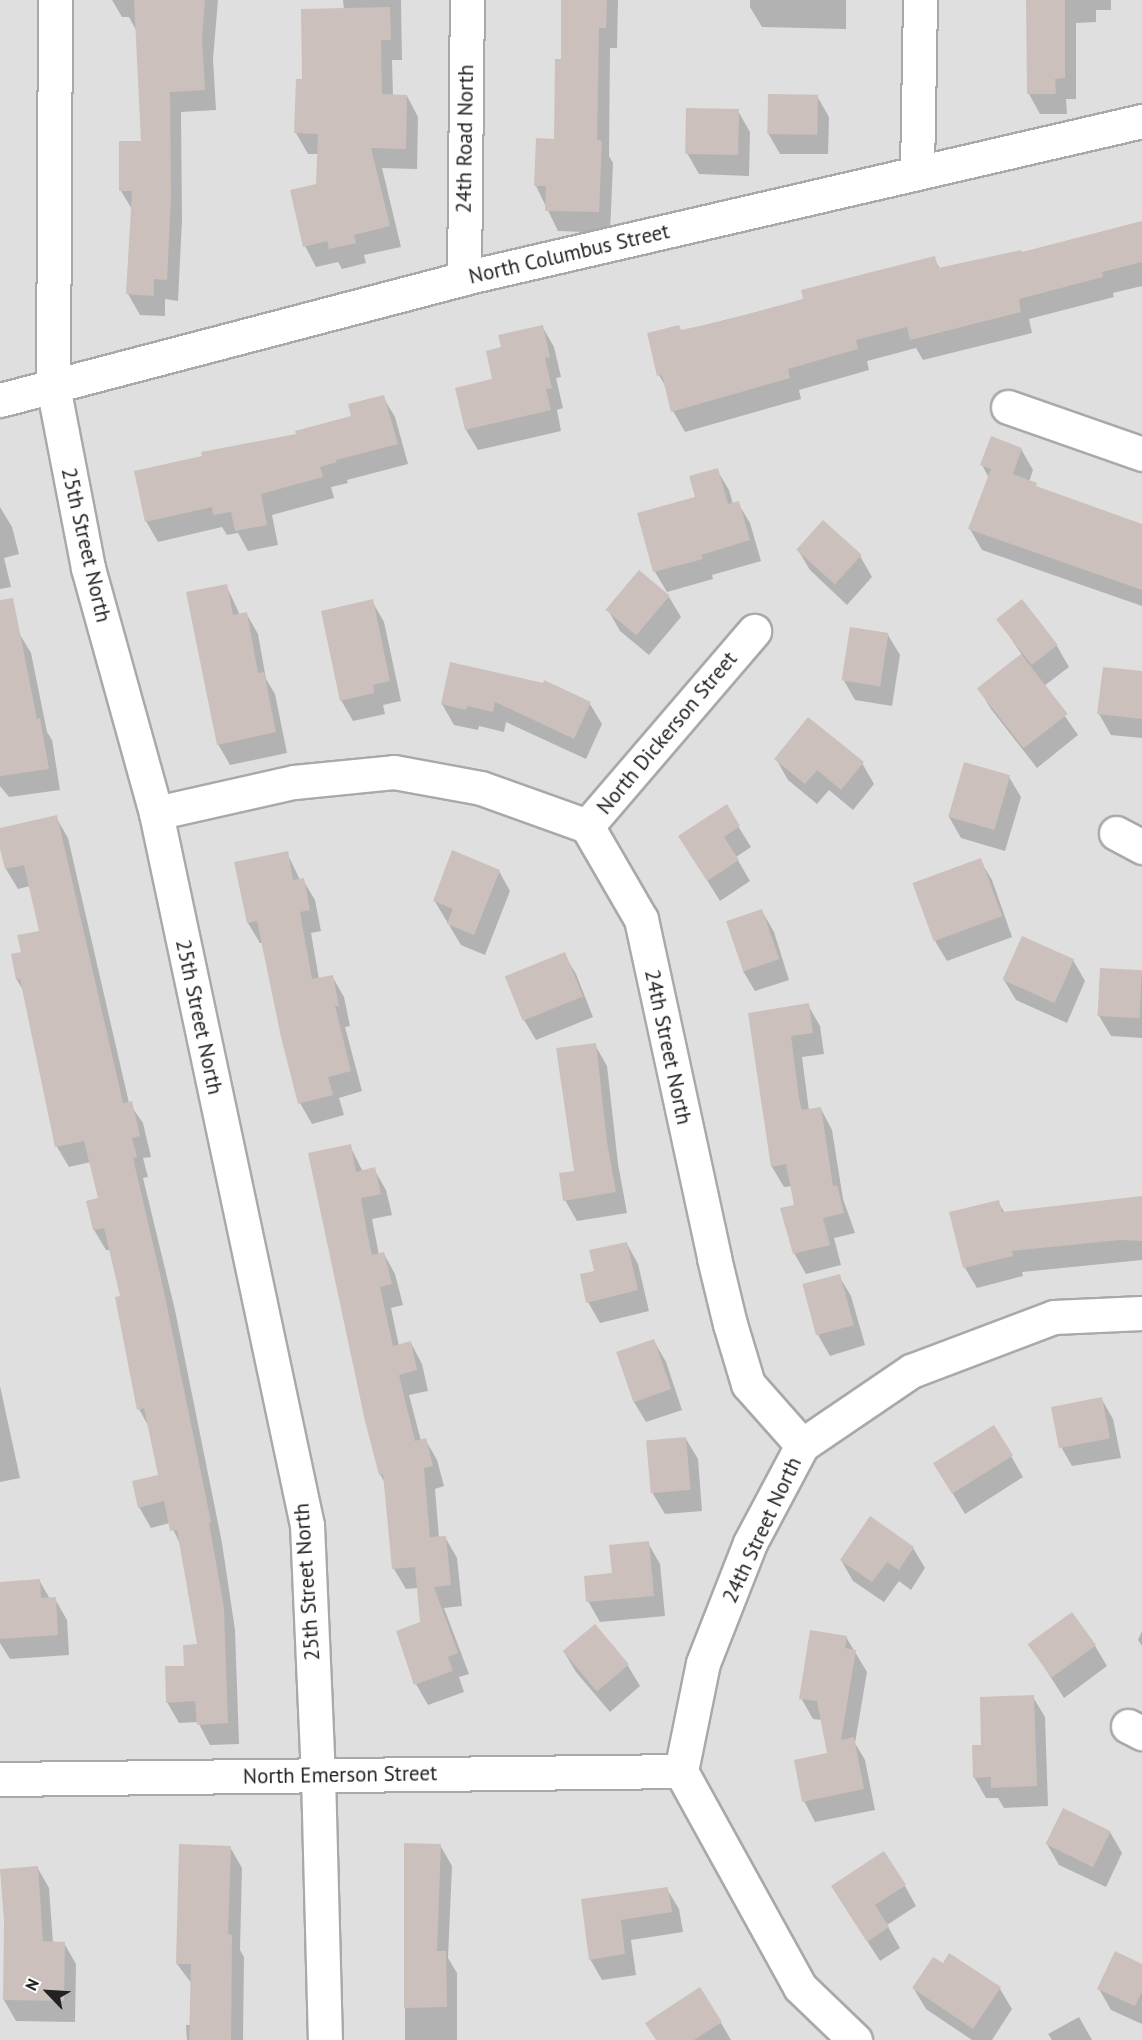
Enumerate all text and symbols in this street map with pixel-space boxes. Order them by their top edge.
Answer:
street label: 24th Road North [451,64,479,214]
street label: North Columbus Street [466,219,672,289]
street label: 25th Street North [56,465,116,625]
street label: North Dickerson Street [592,647,742,819]
street label: 25th Street North [170,937,228,1097]
street label: 24th Street North [639,967,697,1127]
street label: 24th Street North [717,1453,807,1607]
street label: 25th Street North [289,1502,325,1662]
street label: North Emerson Street [243,1761,437,1789]
north arrow [18,1962,78,2022]
text: N [20,1975,43,1993]

